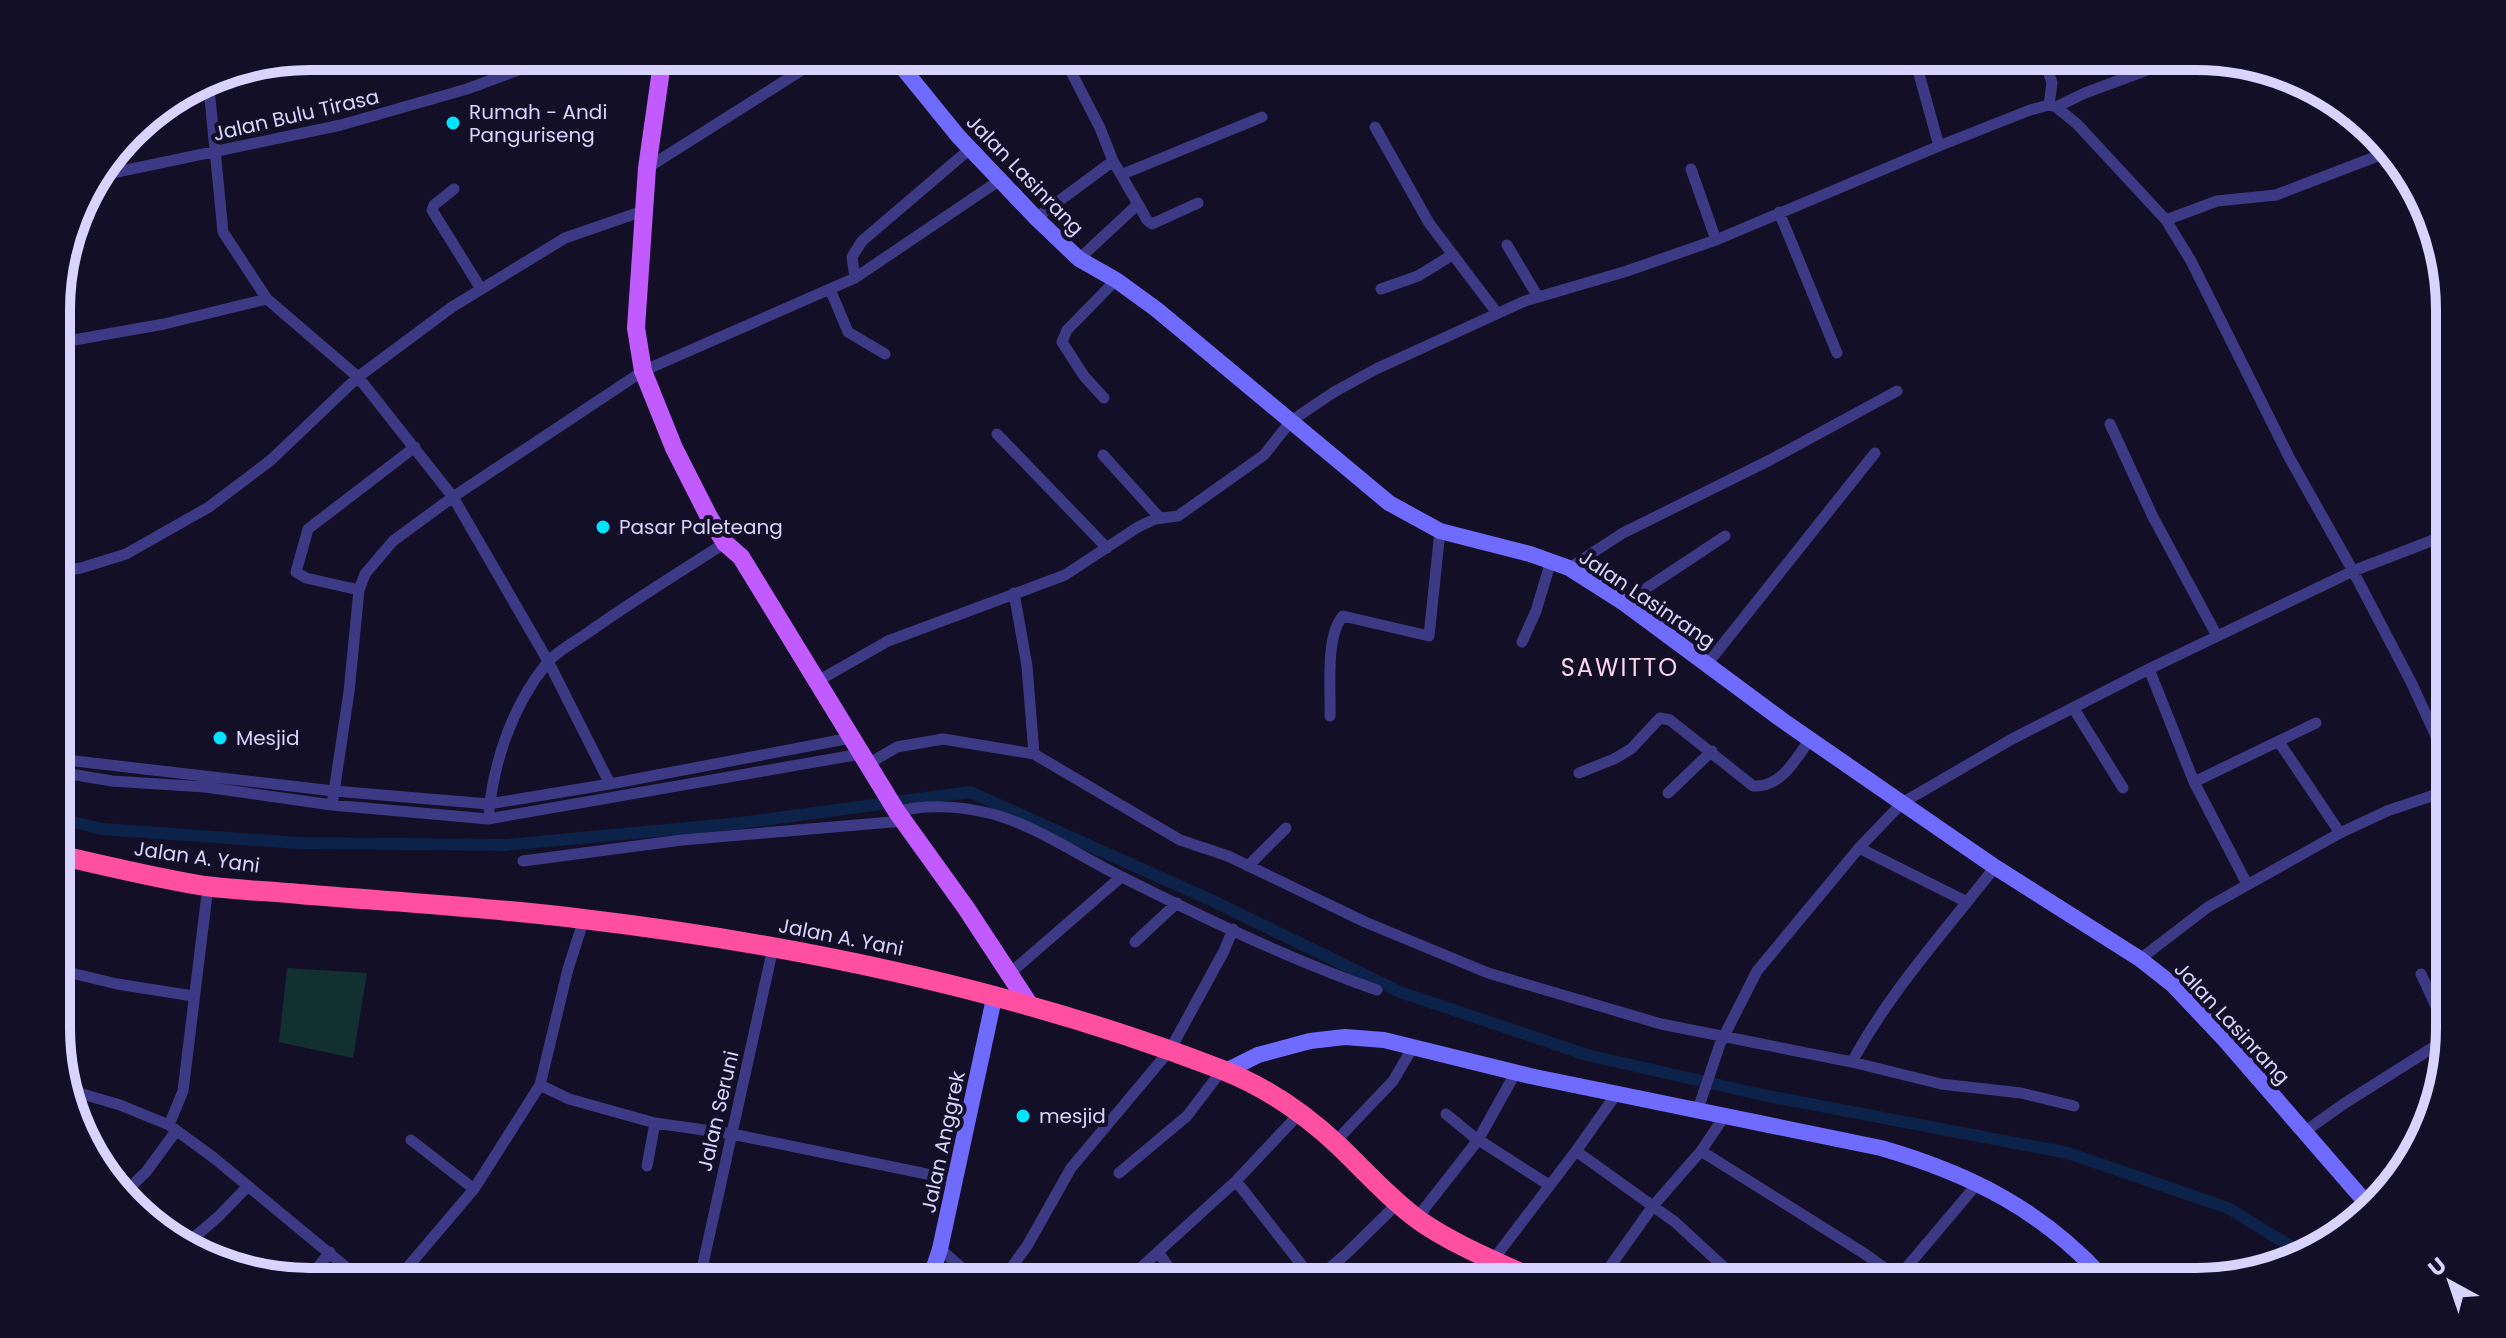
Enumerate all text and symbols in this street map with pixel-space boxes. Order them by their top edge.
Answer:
street label: Jalan Bulu Tirasa [210,82,382,148]
place label: Rumah - Andi Panguriseng [469,98,607,149]
street label: Jalan Lasinrang [960,108,1090,242]
marker: Rumah - Andi Panguriseng [444,114,462,132]
place label: Pasar Paleteang [619,513,783,541]
marker: Pasar Paleteang [594,518,612,536]
street label: Jalan Lasinrang [1574,543,1720,655]
district label: SAWITTO [1561,651,1679,684]
place label: Mesjid [236,724,299,752]
marker: Mesjid [211,729,229,747]
street label: Jalan A. Yani [132,834,262,880]
street label: Jalan A. Yani [776,911,906,963]
street label: Jalan Lasinrang [2168,956,2296,1090]
street label: Jalan Seruni [691,1048,745,1174]
street label: Jalan Anggrek [914,1068,972,1215]
place label: mesjid [1039,1102,1106,1130]
marker: mesjid [1014,1107,1032,1125]
north arrow [2410,1242,2490,1322]
text: U [2422,1250,2453,1284]

